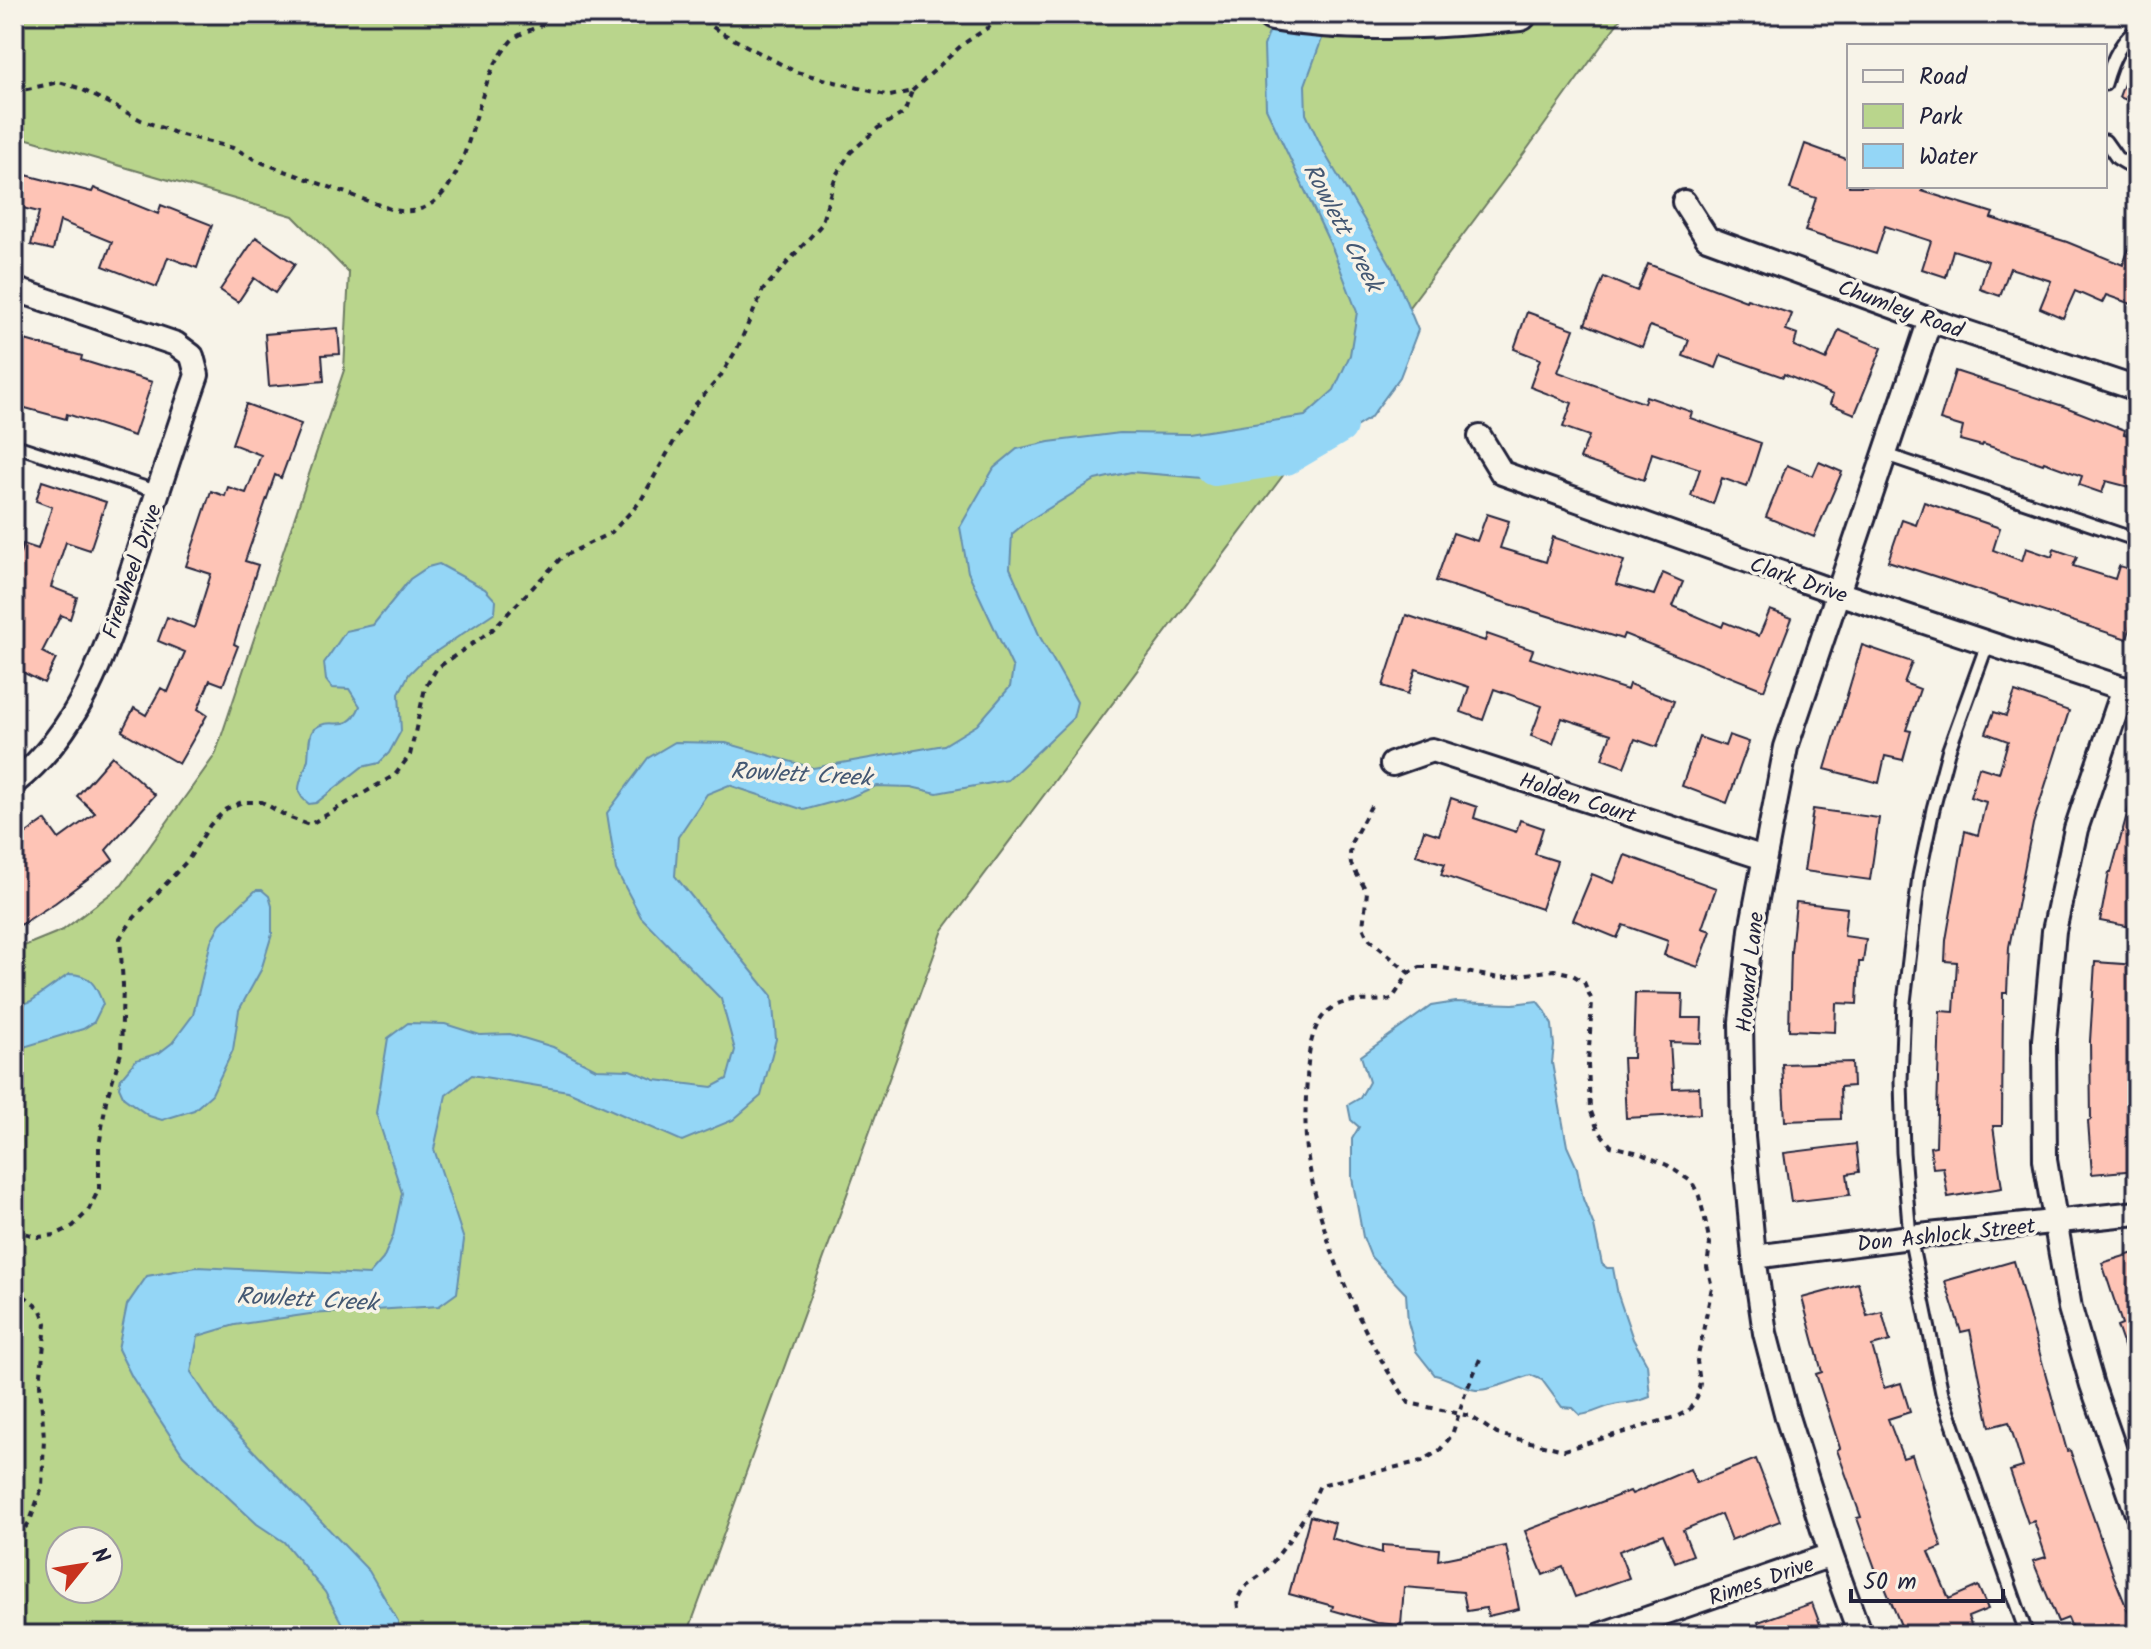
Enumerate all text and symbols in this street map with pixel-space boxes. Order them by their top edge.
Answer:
legend [1847,44,2107,188]
text: Road [1919,58,1968,97]
text: Park [1919,98,1963,137]
text: Water [1919,138,1979,177]
water label: Rowlett Creek [1291,156,1394,302]
street label: Chumley Road [1832,271,1969,350]
street label: Firewheel Drive [94,500,173,644]
street label: Clark Drive [1745,548,1852,614]
water label: Rowlett Creek [729,752,876,799]
street label: Holden Court [1514,764,1641,835]
street label: Howard Lane [1728,910,1775,1034]
street label: Don Ashlock Street [1855,1210,2038,1263]
water label: Rowlett Creek [235,1277,382,1324]
north arrow [44,1525,124,1605]
text: N [81,1541,118,1571]
street label: Rimes Drive [1704,1548,1819,1617]
scale bar [1851,1553,2003,1603]
text: 50 m [1863,1563,1917,1602]

